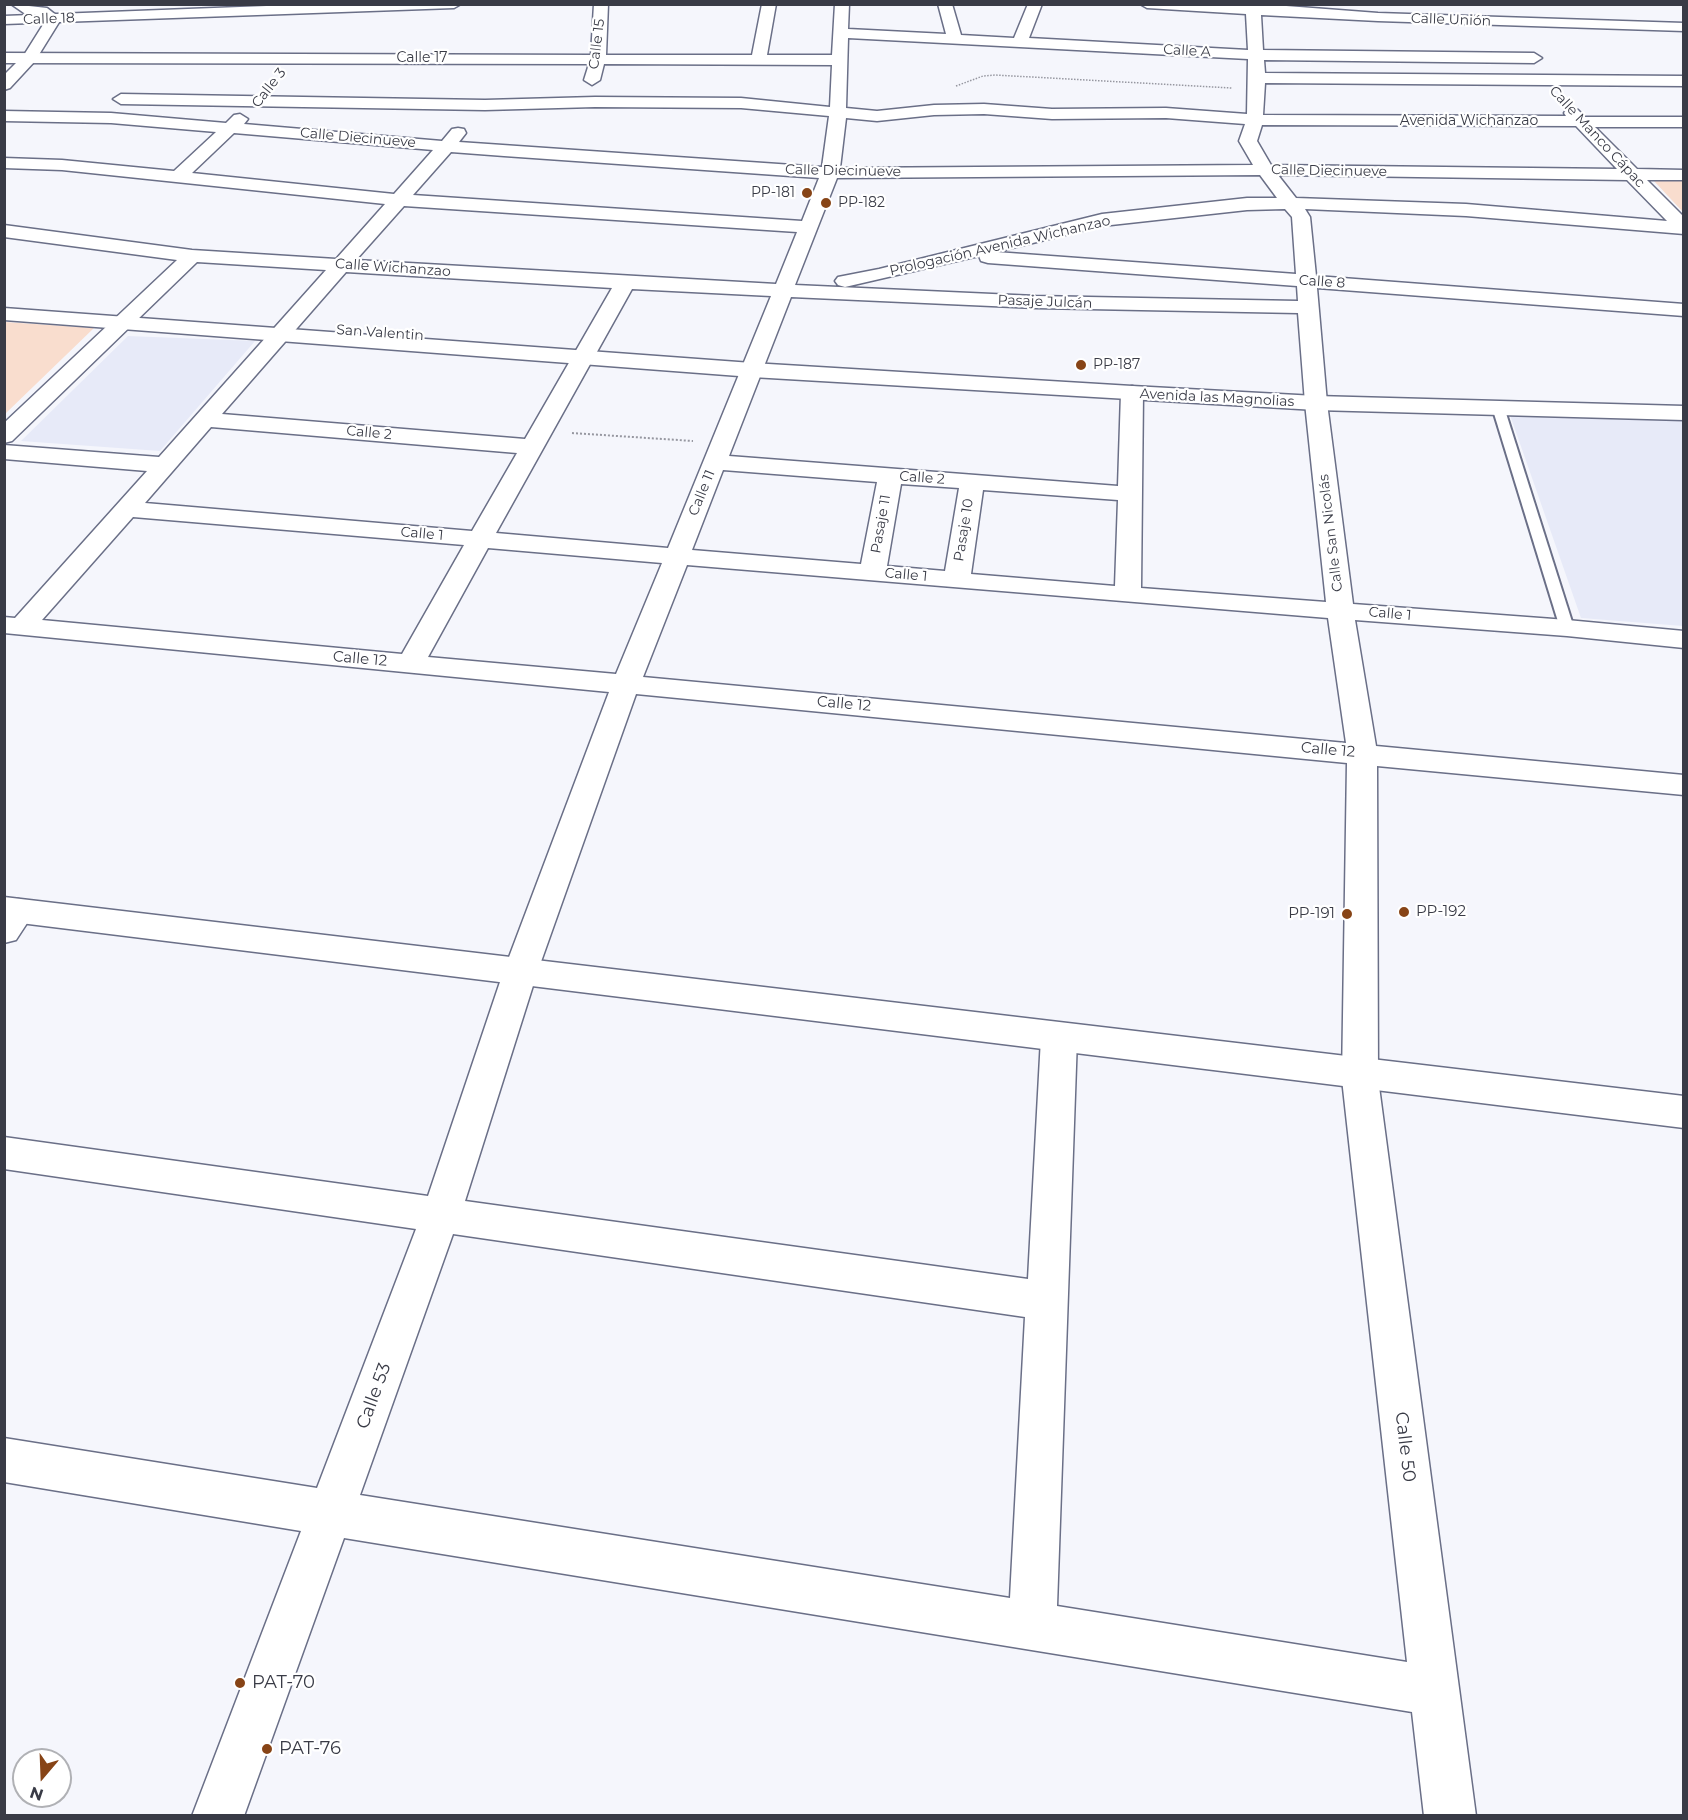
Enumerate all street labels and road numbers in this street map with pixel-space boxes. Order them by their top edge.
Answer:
street label: Calle 18 [23,10,75,28]
street label: Calle Unión [1411,10,1491,30]
street label: Calle 15 [586,18,608,70]
street label: Calle A [1163,41,1211,61]
street label: Calle 17 [396,50,448,66]
street label: Calle 3 [248,65,290,111]
street label: Calle Manco Cápac [1546,83,1648,191]
street label: Avenida Wichanzao [1400,113,1538,129]
street label: Calle Diecinueve [299,125,417,151]
street label: Calle Diecinueve [785,162,901,180]
street label: Calle Diecinueve [1271,162,1387,180]
street label: Prologación Avenida Wichanzao [888,212,1112,280]
street label: Calle Wichanzao [335,256,451,280]
street label: Calle 8 [1298,272,1346,292]
street label: Pasaje Julcán [997,292,1093,312]
street label: San Valentin [336,322,424,344]
street label: Avenida las Magnolias [1139,386,1295,410]
street label: Calle 2 [346,423,392,443]
street label: Calle 11 [685,468,719,518]
street label: Calle 2 [899,468,945,488]
street label: Calle San Nicolás [1315,473,1347,593]
street label: Pasaje 11 [868,493,894,555]
street label: Pasaje 10 [951,497,977,563]
street label: Calle 1 [400,524,444,544]
street label: Calle 1 [884,565,928,585]
street label: Calle 1 [1368,604,1412,624]
street label: Calle 12 [332,648,388,670]
street label: Calle 12 [816,693,872,715]
street label: Calle 12 [1300,739,1356,761]
street label: Calle 53 [352,1360,396,1432]
street label: Calle 50 [1390,1411,1420,1483]

